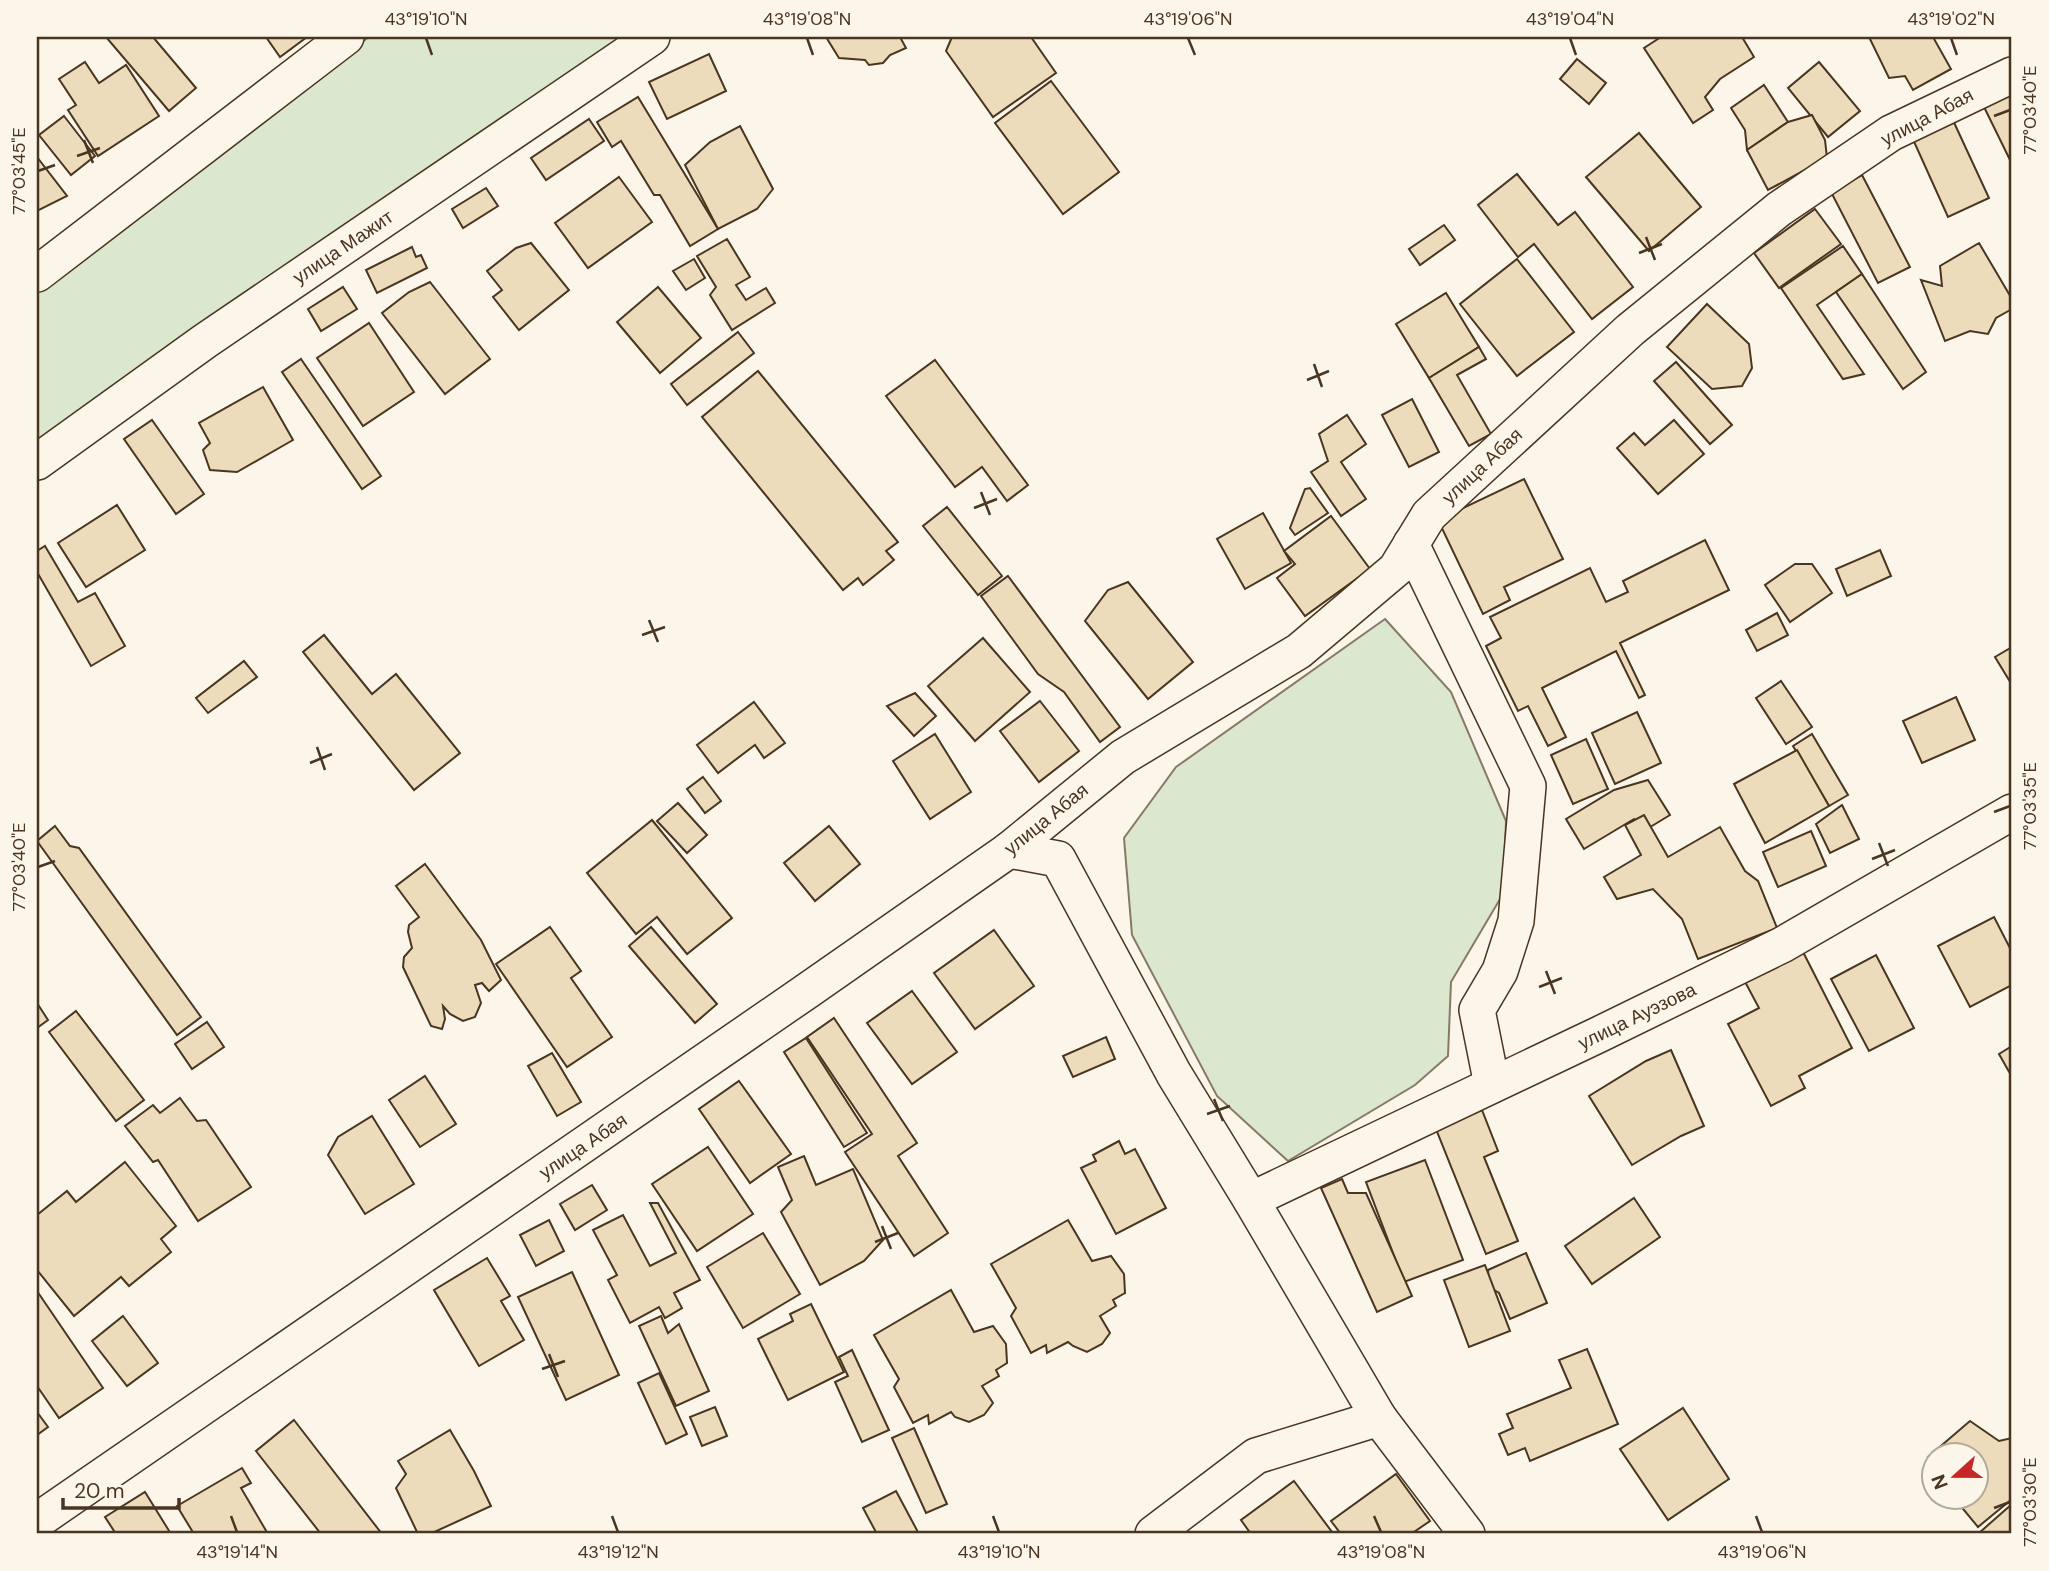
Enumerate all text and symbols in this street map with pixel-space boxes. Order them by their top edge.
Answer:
text: 43°19'10"N [384,7,468,31]
text: 43°19'08"N [763,7,851,31]
text: 43°19'06"N [1144,7,1232,31]
text: 43°19'04"N [1526,7,1614,31]
text: 43°19'02"N [1907,7,1995,31]
text: 77°03'40"E [2018,66,2042,154]
street label: улица Абая [1876,82,1978,152]
text: 77°03'45"E [7,127,31,215]
street label: улица Мажит [288,204,398,290]
street label: улица Абая [1436,422,1528,510]
text: 77°03'35"E [2018,762,2042,850]
street label: улица Абая [999,777,1093,861]
text: 77°03'40"E [7,823,31,911]
street label: улица Ауэзова [1574,977,1700,1055]
street label: улица Абая [534,1107,632,1185]
north arrow [1920,1442,1990,1512]
text: 77°03'30"E [2018,1457,2042,1547]
scale bar [63,1466,178,1510]
text: N [1925,1471,1954,1493]
text: 20 m [74,1477,125,1505]
text: 43°19'14"N [196,1540,278,1564]
text: 43°19'12"N [577,1540,659,1564]
text: 43°19'10"N [957,1540,1041,1564]
text: 43°19'08"N [1337,1540,1425,1564]
text: 43°19'06"N [1718,1540,1806,1564]

